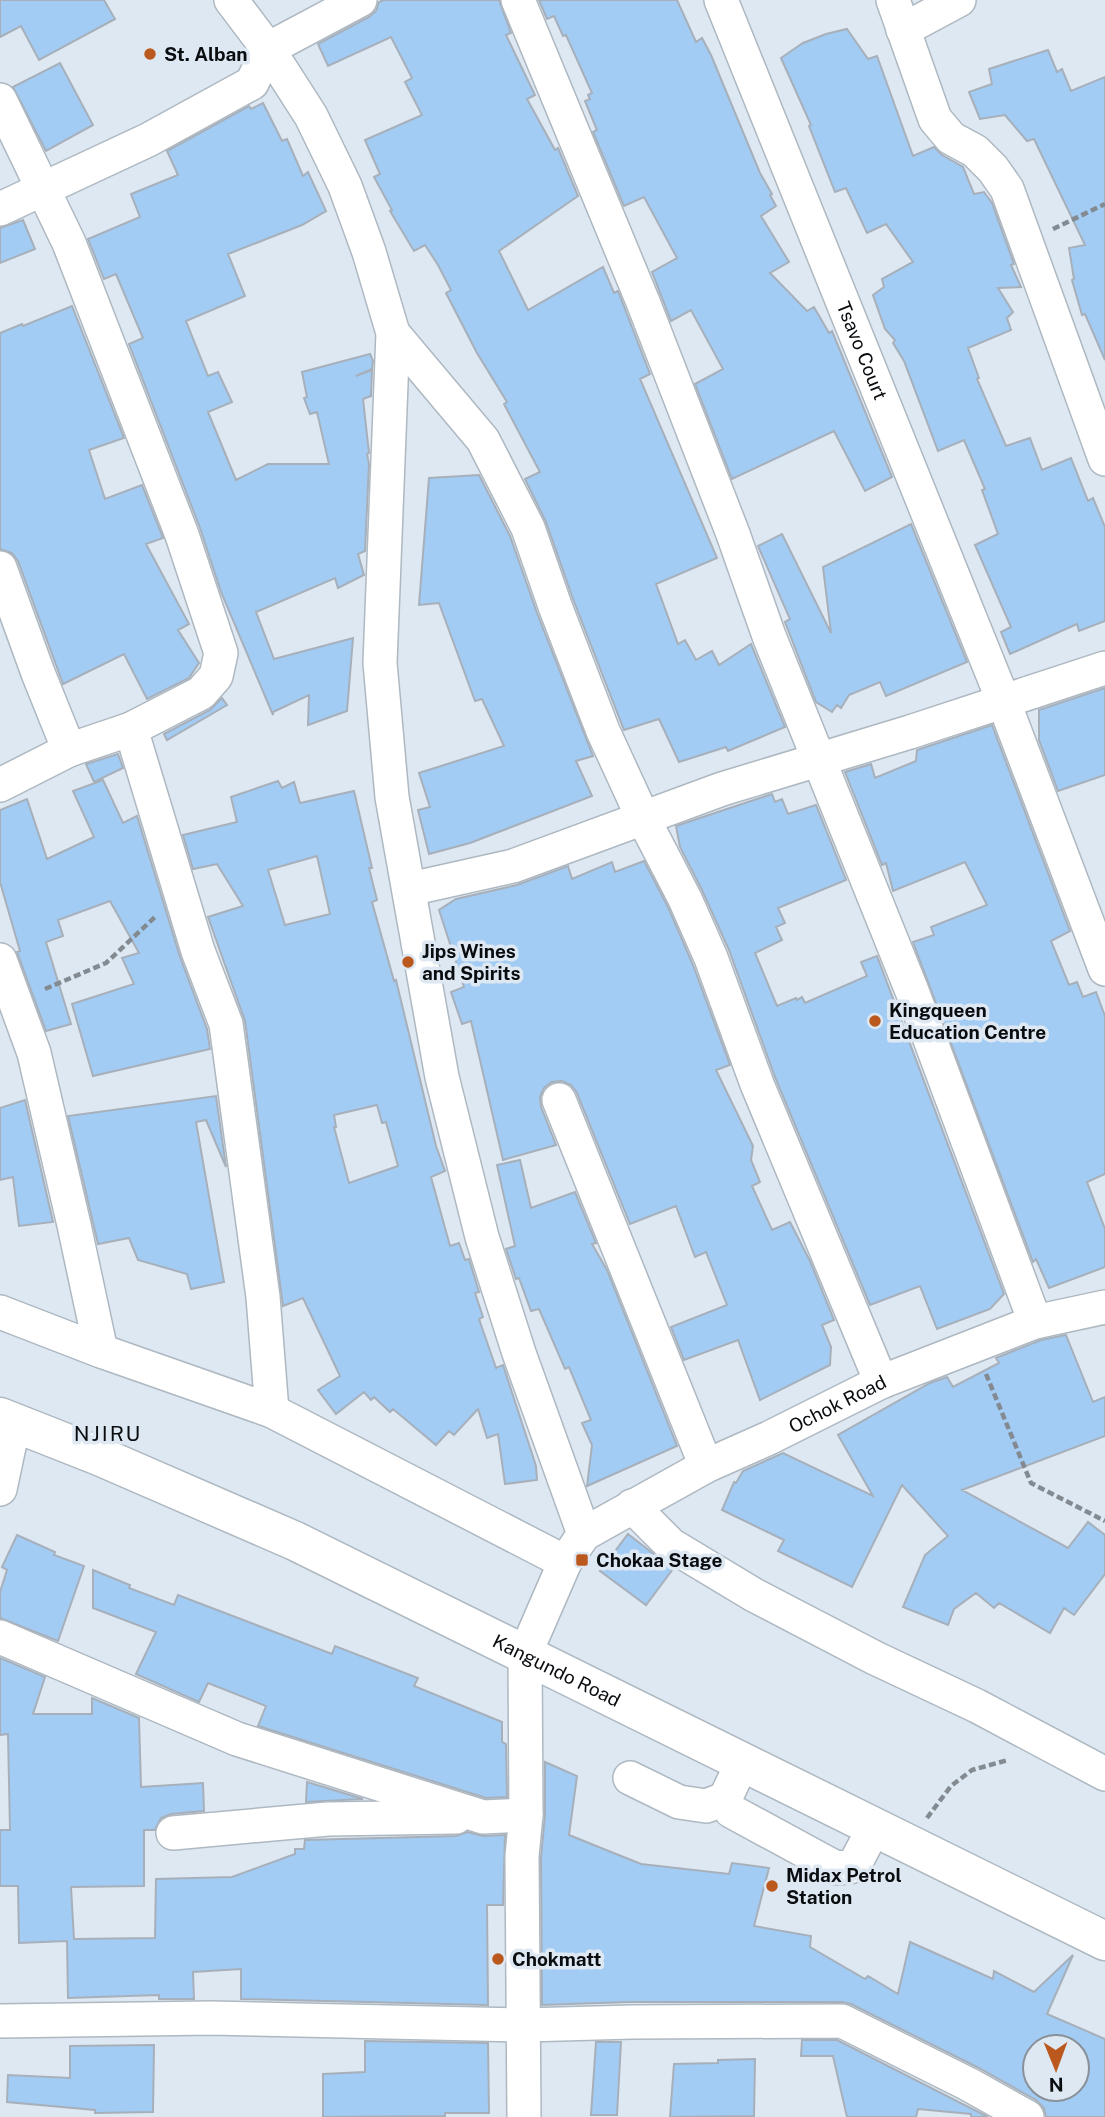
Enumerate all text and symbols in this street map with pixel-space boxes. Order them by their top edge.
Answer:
place label: St. Alban [164,43,248,65]
marker: St. Alban [142,46,158,62]
street label: Tsavo Court [833,298,892,403]
place label: Jips Wines and Spirits [422,940,520,984]
marker: Jips Wines and Spirits [400,954,416,970]
place label: Kingqueen Education Centre [889,999,1046,1043]
marker: Kingqueen Education Centre [867,1013,883,1029]
street label: Ochok Road [785,1370,890,1437]
district label: NJIRU [74,1421,142,1446]
place label: Chokaa Stage [596,1549,722,1571]
marker: Chokaa Stage [574,1552,590,1568]
street label: Kangundo Road [489,1630,624,1711]
place label: Midax Petrol Station [786,1864,902,1908]
marker: Midax Petrol Station [764,1878,780,1894]
place label: Chokmatt [512,1948,601,1970]
marker: Chokmatt [490,1951,506,1967]
north arrow [1021,2033,1091,2103]
text: N [1049,2074,1064,2096]

